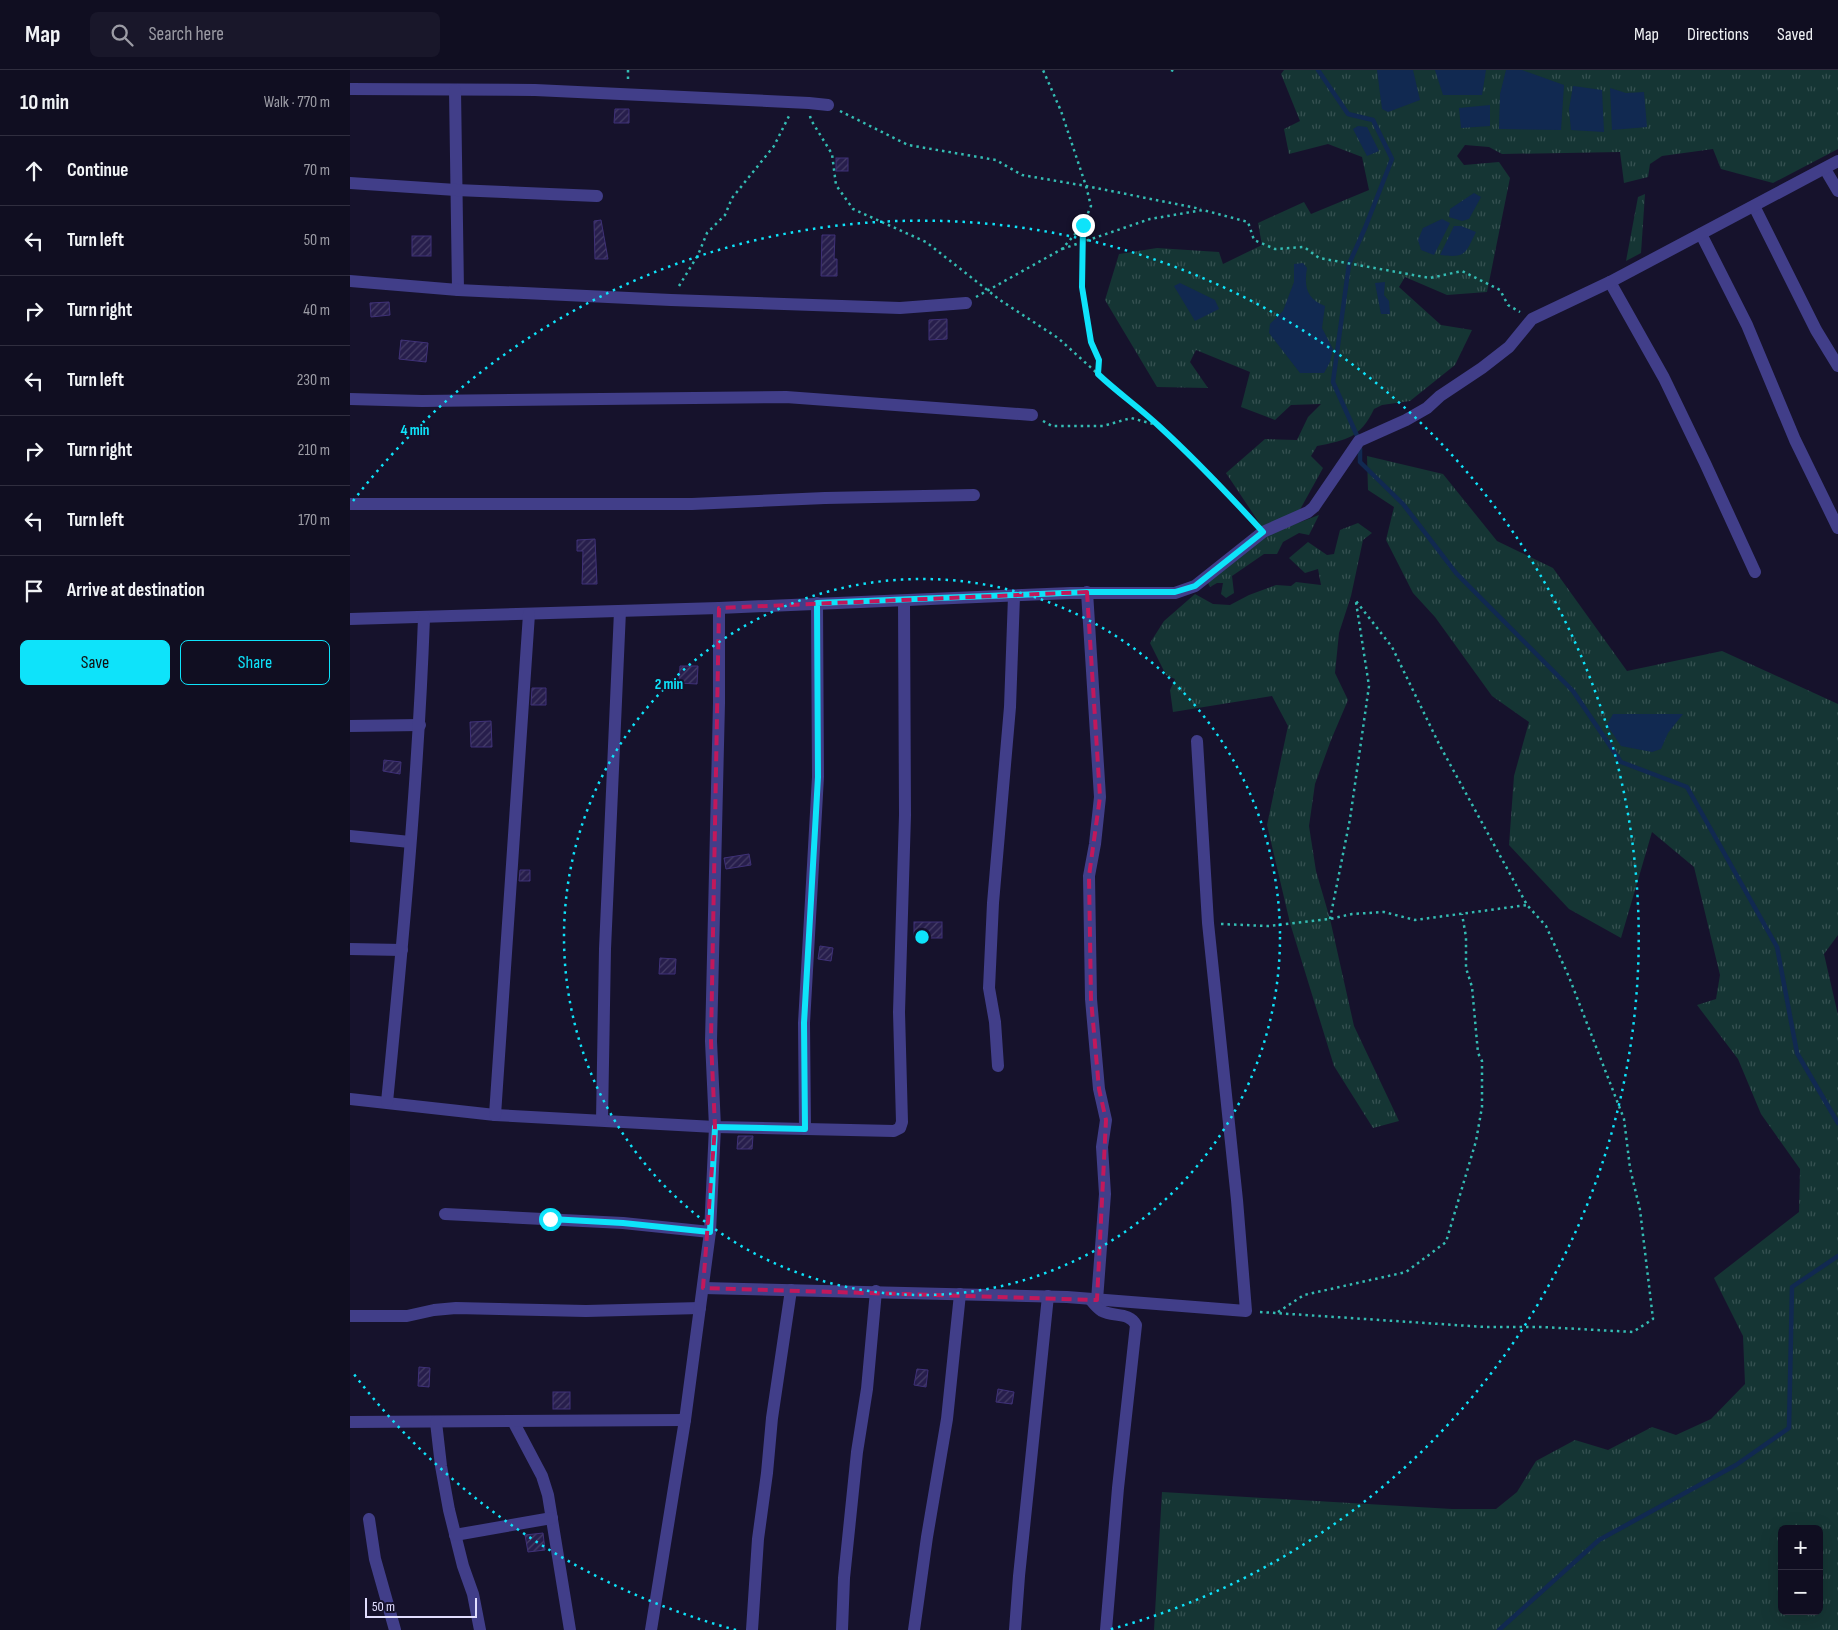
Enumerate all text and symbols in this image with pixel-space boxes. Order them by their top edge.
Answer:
search box [90,12,440,57]
text: Map [25,20,60,49]
icon: search [108,21,136,49]
text: Search here [148,23,224,46]
text: Map [1634,24,1659,45]
text: Directions [1687,24,1749,45]
text: Saved [1777,24,1813,45]
text: 10 min [20,90,69,115]
text: Walk · 770 m [264,93,330,112]
icon: ahead [20,157,48,185]
text: Continue [67,159,128,182]
text: 70 m [304,161,330,180]
route end [1072,214,1095,237]
icon: left [20,227,48,255]
text: Turn left [67,229,124,252]
text: 50 m [304,231,330,250]
icon: right [20,297,48,325]
text: Turn right [67,299,132,322]
text: 40 m [303,301,330,320]
icon: left [20,367,48,395]
text: Turn left [67,369,124,392]
text: 230 m [297,371,330,390]
text: 4 min [401,421,429,440]
icon: right [20,437,48,465]
text: Turn right [67,439,132,462]
text: 210 m [298,441,330,460]
icon: left [20,507,48,535]
text: Turn left [67,509,124,532]
text: 170 m [298,511,330,530]
icon: arrive [20,577,48,605]
text: Arrive at destination [67,579,205,602]
button: Save [20,640,170,685]
button: Share [180,640,330,685]
text: 2 min [655,675,683,694]
centre of rings [913,928,931,946]
route start [539,1208,562,1231]
map controls [1778,1525,1823,1615]
button: + [1778,1525,1823,1570]
button: − [1778,1570,1823,1615]
scale bar [365,1595,478,1618]
text: 50 m [372,1598,395,1615]

